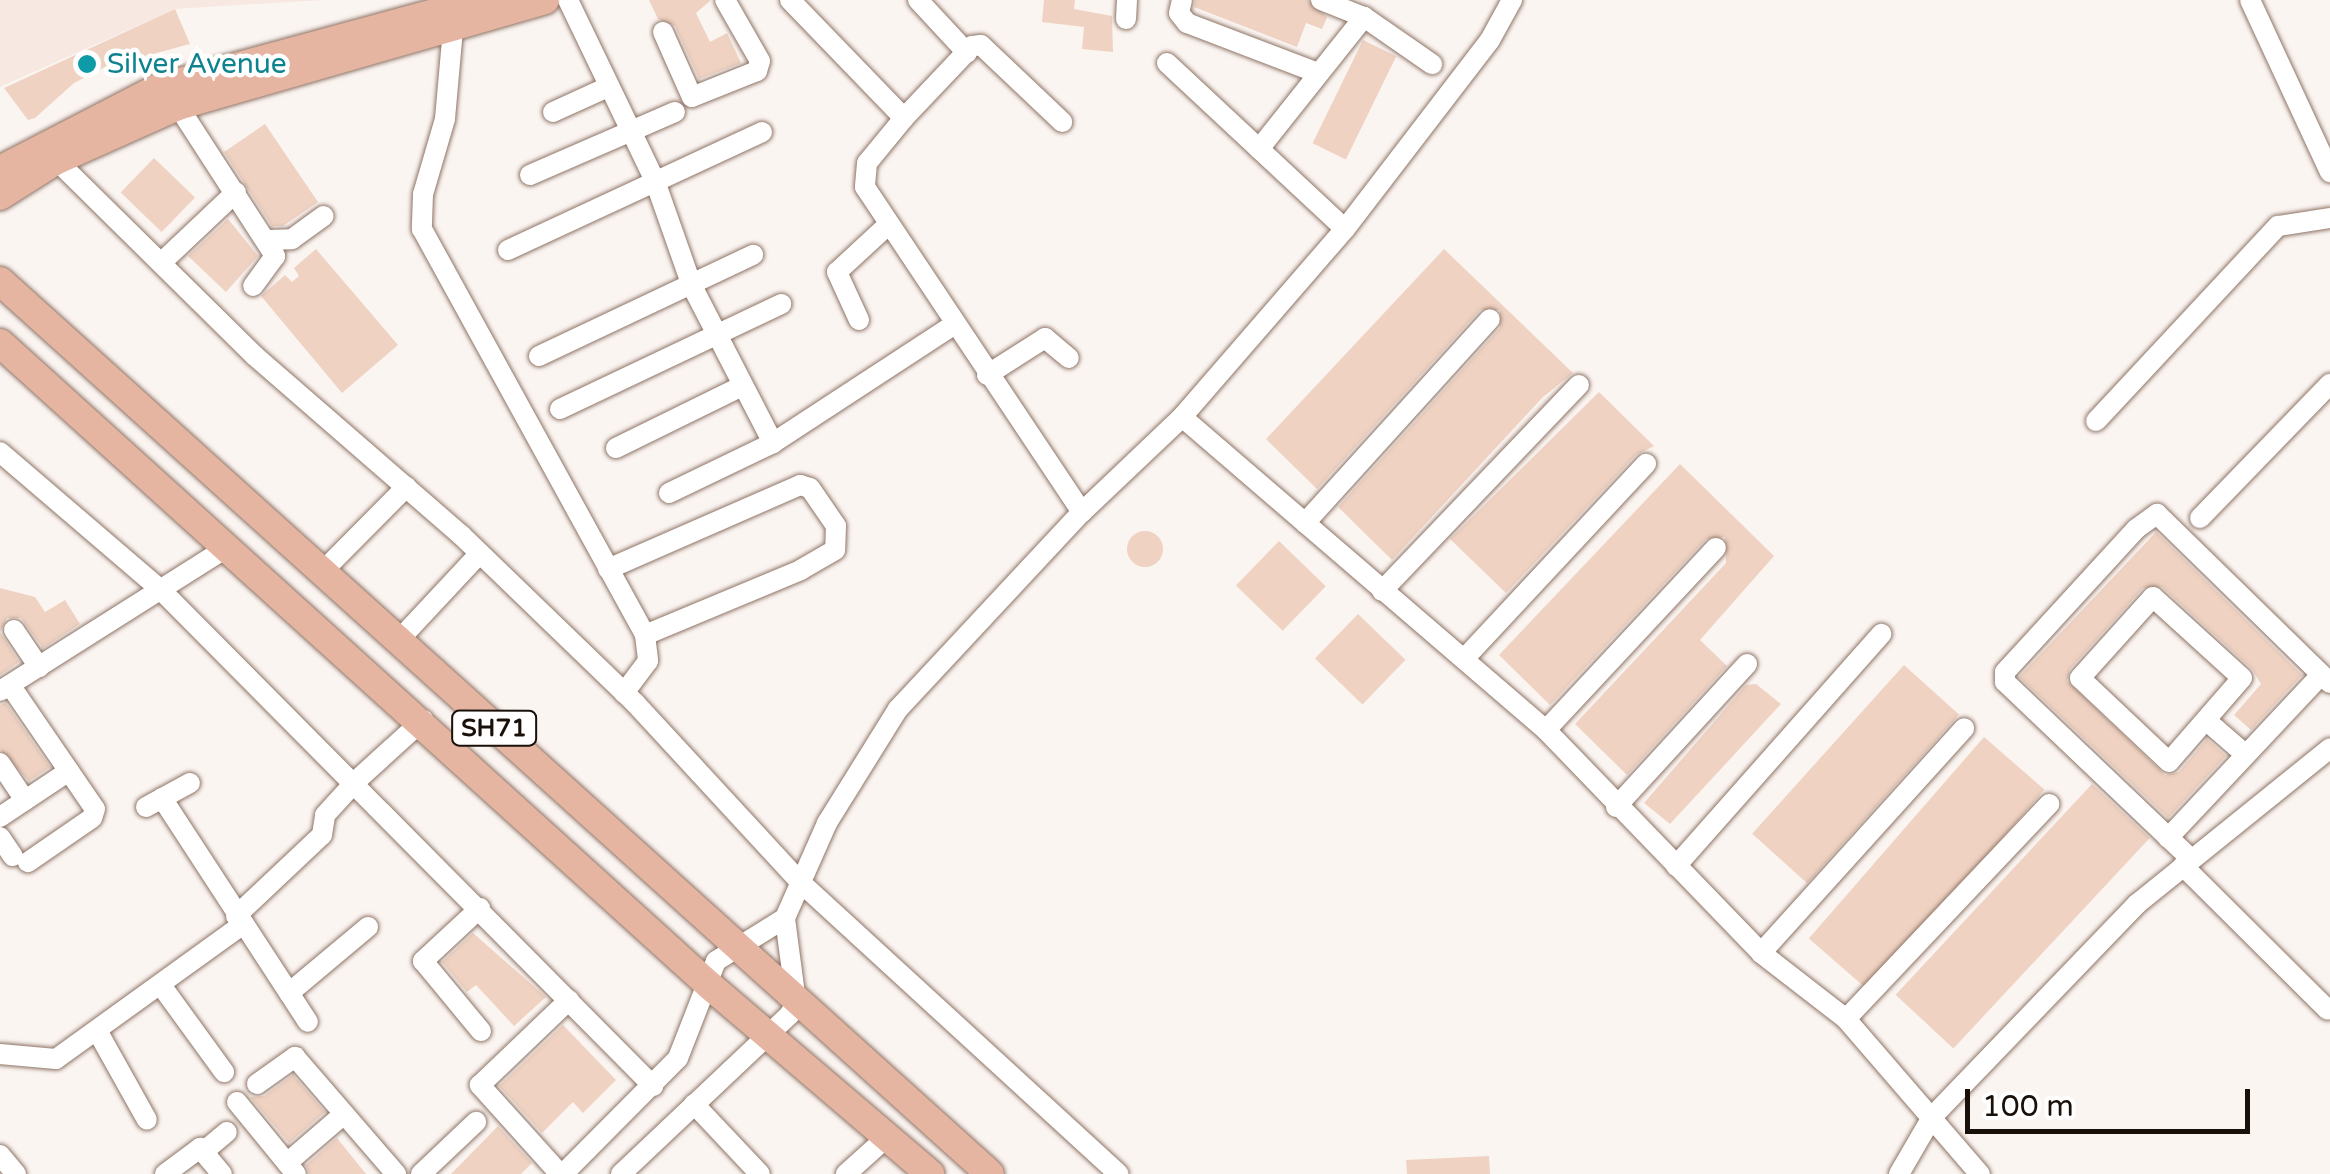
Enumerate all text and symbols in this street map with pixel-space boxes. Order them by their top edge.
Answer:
place label: Silver Avenue [107,47,287,81]
marker: Silver Avenue [76,53,98,75]
road number: SH71 [449,708,539,748]
scale bar [1970,1069,2255,1131]
text: 100 m [1982,1088,2074,1125]

